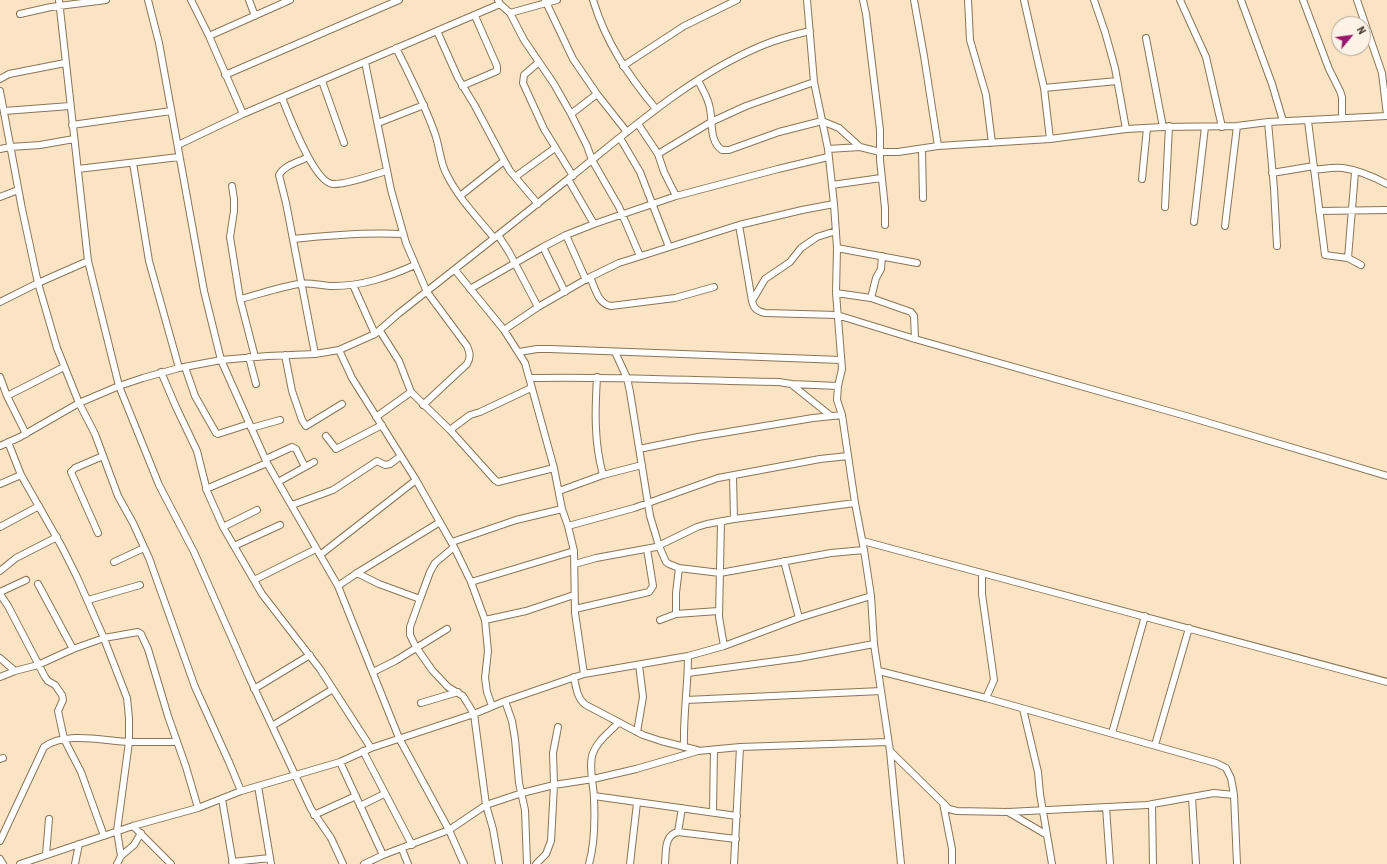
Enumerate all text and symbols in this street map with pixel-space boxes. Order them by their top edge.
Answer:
north arrow [1331,16,1371,56]
text: N [1354,24,1368,37]

